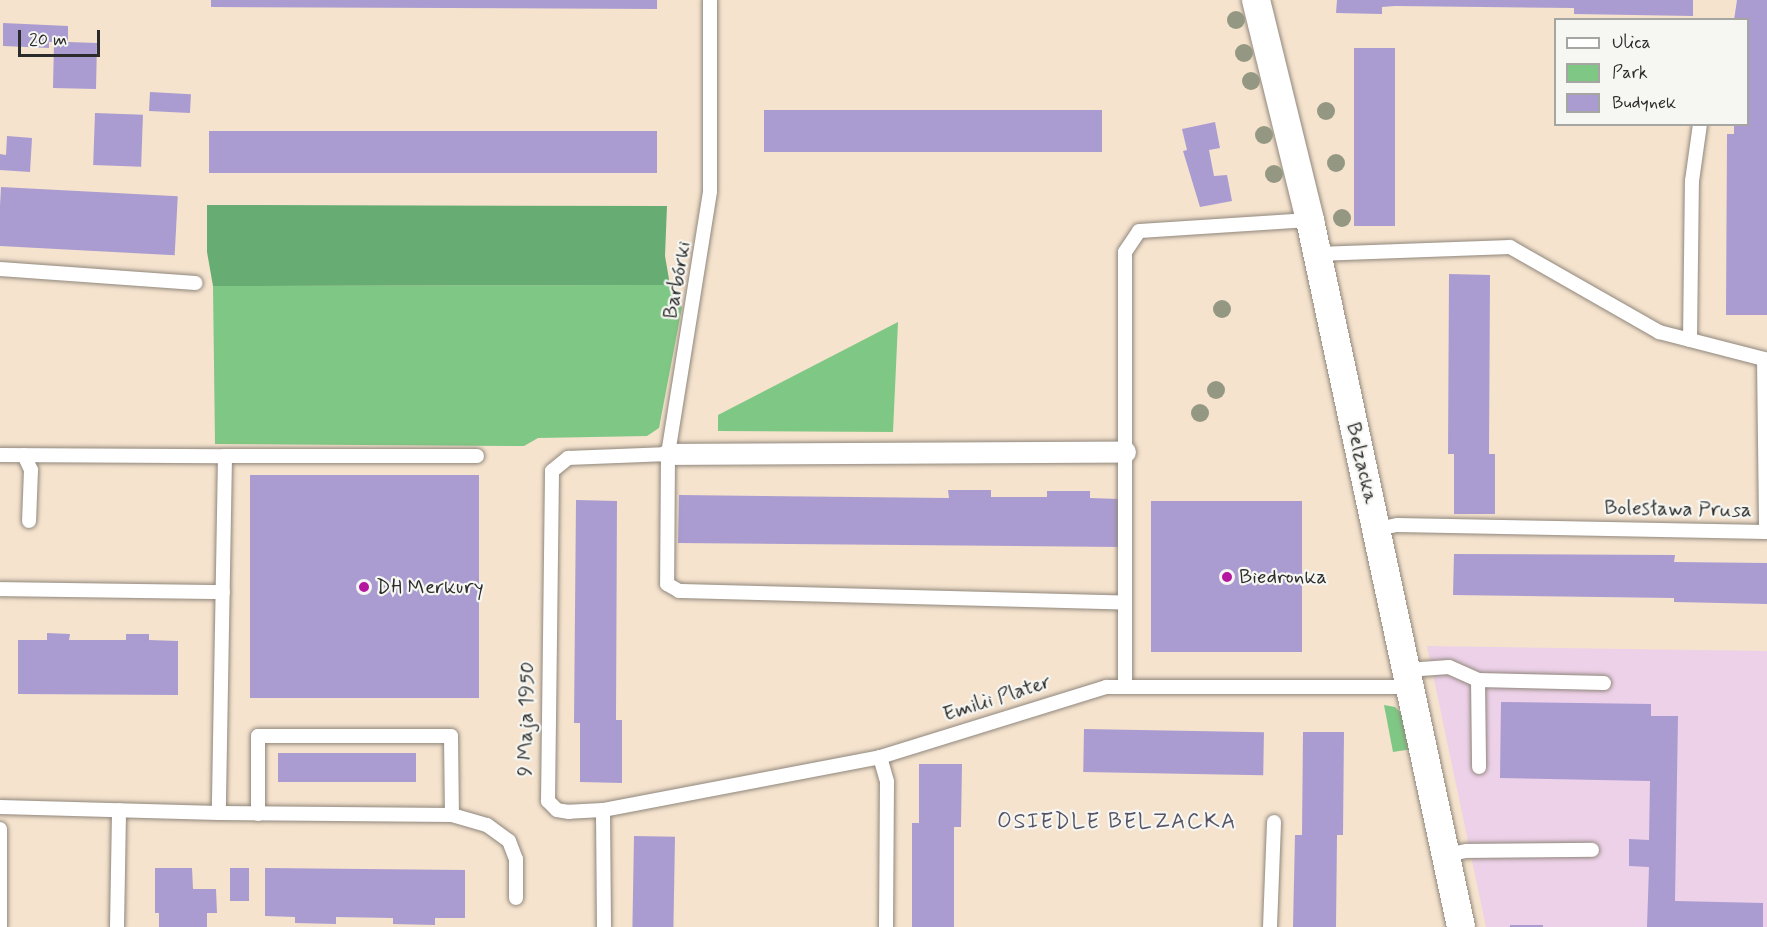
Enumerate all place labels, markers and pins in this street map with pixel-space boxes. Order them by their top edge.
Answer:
place label: Biedronka [1239,564,1327,590]
marker: Biedronka [1220,570,1234,584]
place label: DH Merkury [376,574,483,600]
marker: DH Merkury [357,580,371,594]

